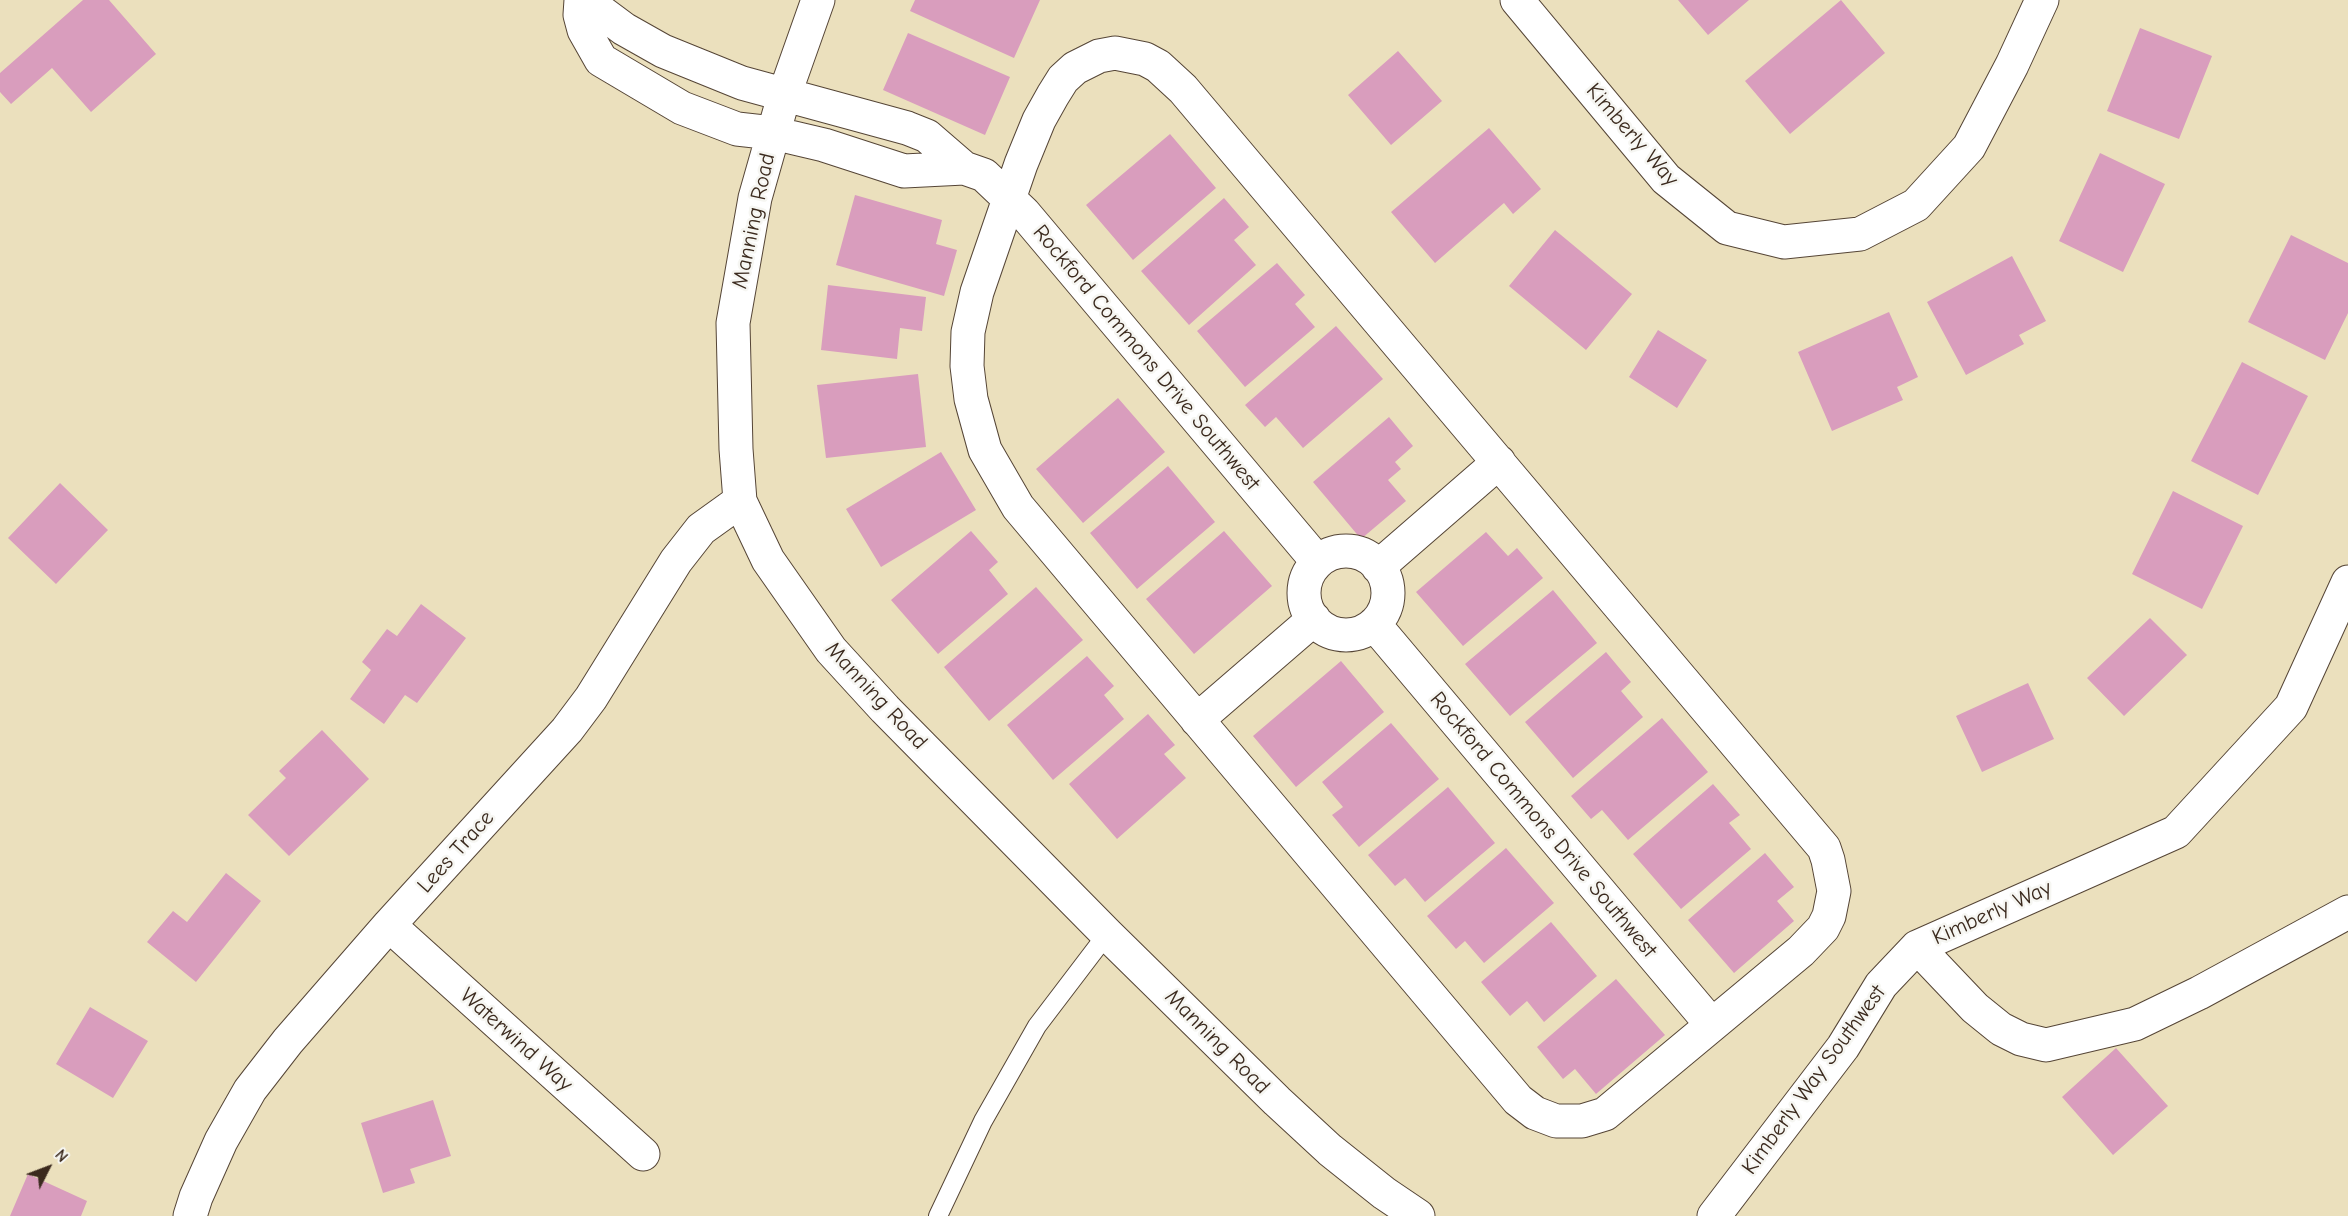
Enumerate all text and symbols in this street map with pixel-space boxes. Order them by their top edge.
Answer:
street label: Kimberly Way [1580,78,1684,192]
street label: Manning Road [727,151,781,291]
street label: Rockford Commons Drive Southwest [1027,220,1265,496]
street label: Manning Road [819,637,933,755]
street label: Rockford Commons Drive Southwest [1424,687,1662,963]
street label: Lees Trace [412,805,500,899]
street label: Kimberly Way [1928,875,2056,951]
street label: Kimberly Way Southwest [1736,980,1892,1180]
street label: Waterwind Way [454,983,578,1097]
street label: Manning Road [1159,984,1275,1100]
north arrow [18,1138,78,1198]
text: N [51,1146,72,1166]

